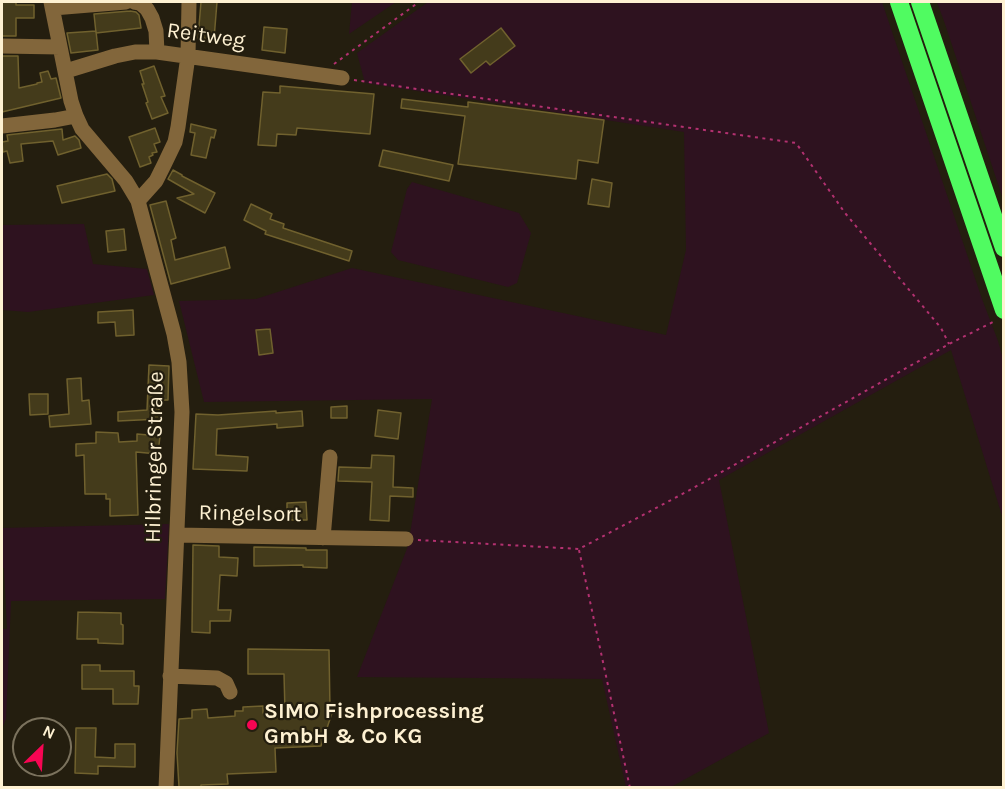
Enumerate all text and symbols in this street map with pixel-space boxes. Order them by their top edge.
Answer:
street label: Reitweg [165,17,247,55]
street label: Hilbringer Straße [140,371,170,543]
street label: Ringelsort [198,500,302,528]
place label: SIMO Fishprocessing GmbH & Co KG [264,699,484,750]
north arrow [12,717,72,777]
marker: SIMO Fishprocessing GmbH & Co KG [245,718,259,732]
text: N [40,721,58,743]

